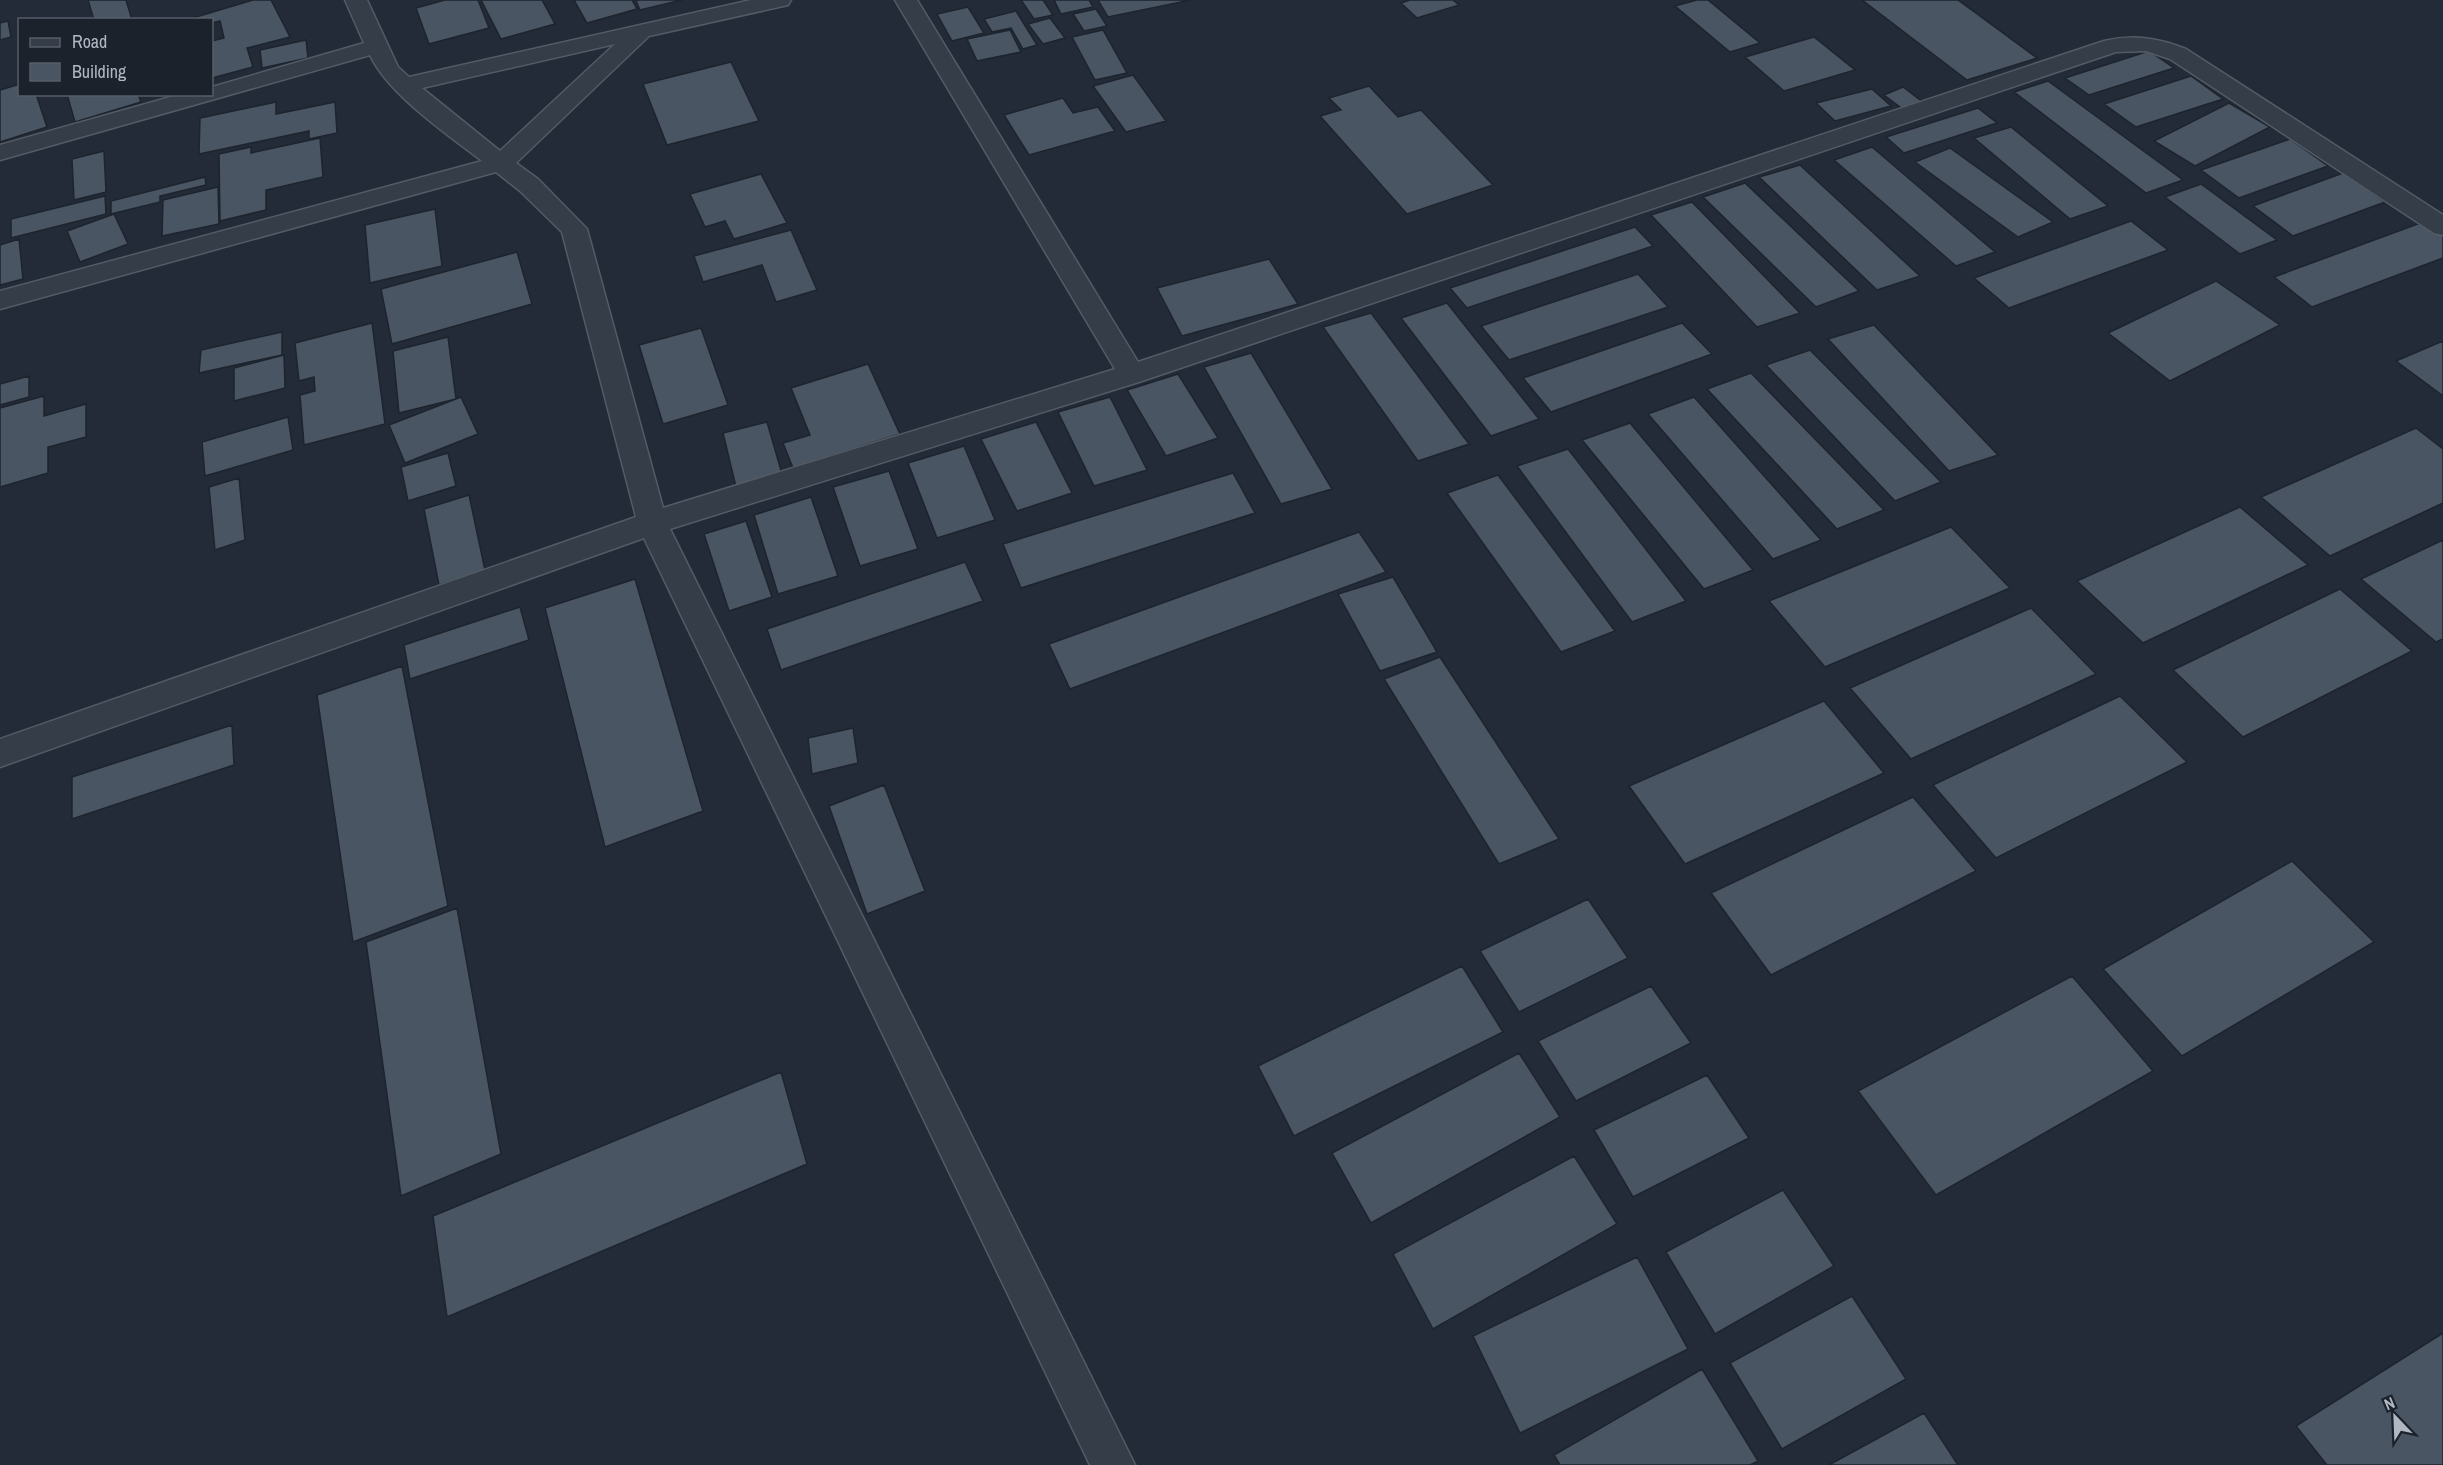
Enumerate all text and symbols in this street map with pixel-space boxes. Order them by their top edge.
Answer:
legend [18,18,213,96]
text: Road [72,29,107,54]
text: Building [72,59,127,84]
north arrow [2365,1387,2425,1447]
text: N [2380,1391,2398,1415]

